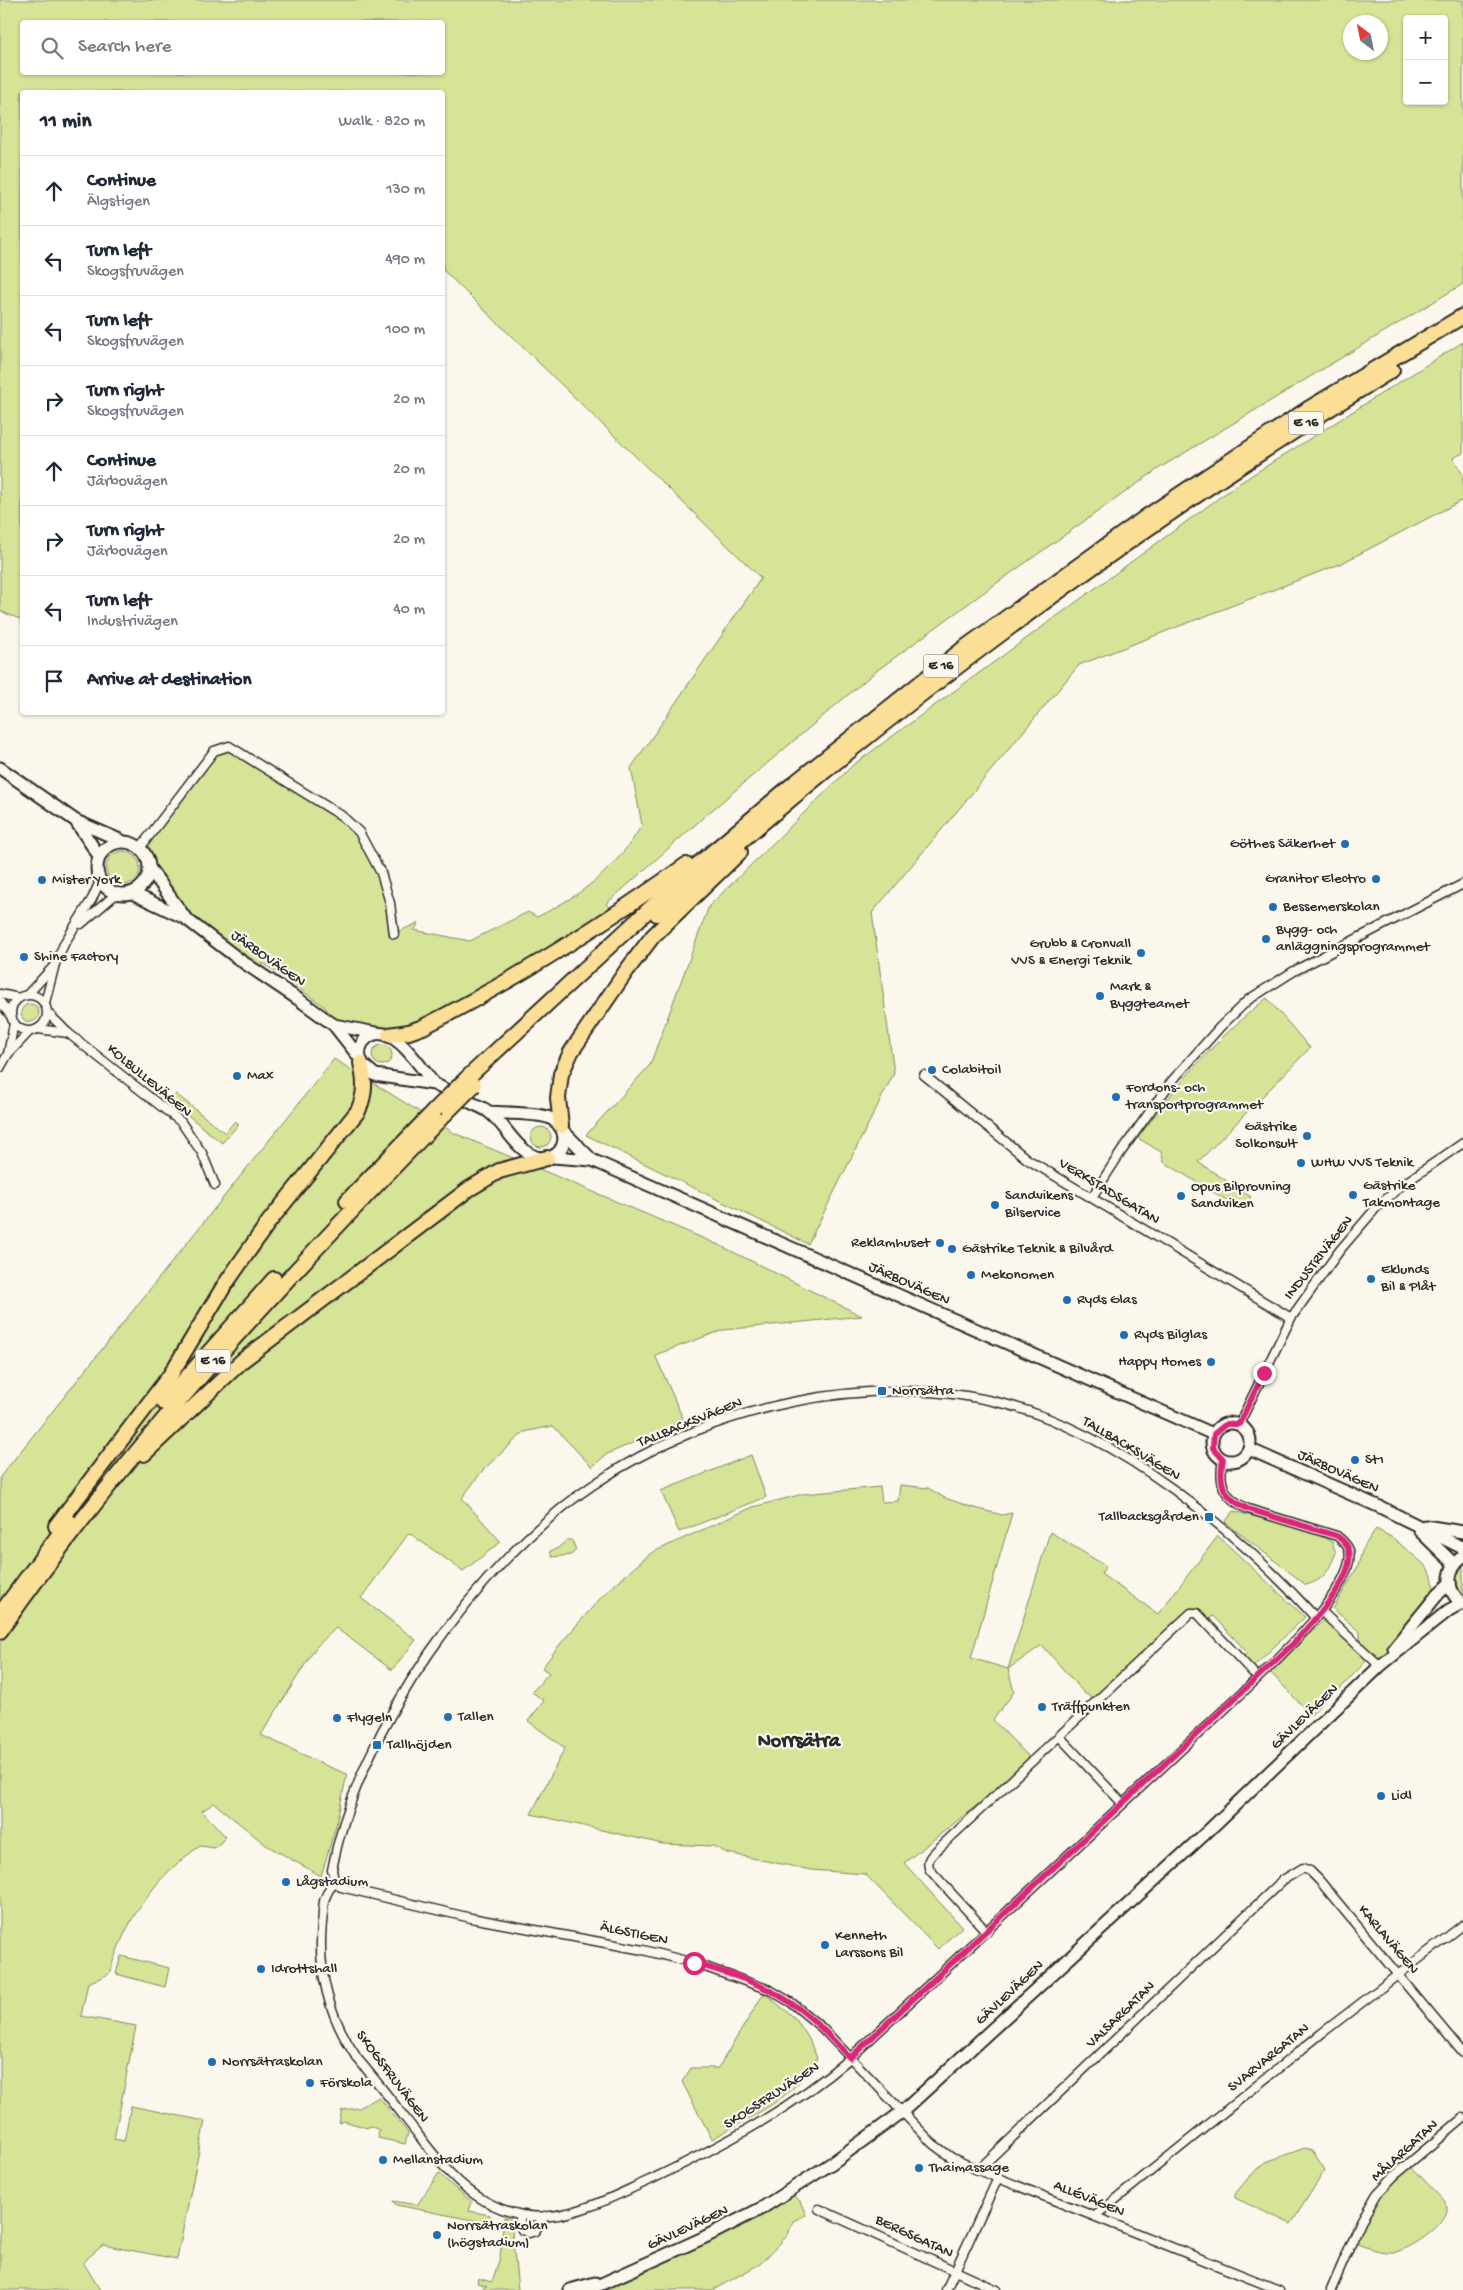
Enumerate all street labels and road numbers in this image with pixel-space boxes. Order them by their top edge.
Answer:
road number: E 16 [1288,412,1324,434]
road number: E 16 [924,654,958,678]
street label: JÄRBOVÄGEN [227,927,309,991]
street label: KOLBULLEVÄGEN [103,1040,195,1122]
street label: VERKSTADSGATAN [1054,1154,1163,1229]
street label: INDUSTRIVÄGEN [1281,1212,1358,1304]
street label: JÄRBOVÄGEN [866,1258,953,1310]
road number: E 16 [196,1350,230,1372]
street label: TALLBACKSVÄGEN [634,1394,745,1453]
street label: TALLBACKSVÄGEN [1078,1412,1183,1485]
street label: JÄRBOVÄGEN [1295,1446,1382,1498]
street label: GÄVLEVÄGEN [1267,1680,1343,1754]
street label: KARLAVÄGEN [1354,1902,1422,1979]
street label: ÄLGSTIGEN [599,1918,670,1950]
street label: GÄVLEVÄGEN [972,1957,1048,2029]
street label: VALSARGATAN [1082,1977,1159,2053]
street label: SVARVARGATAN [1225,2019,1314,2096]
street label: SKOGSFRUVÄGEN [352,2027,433,2127]
street label: SKOGSFRUVÄGEN [721,2058,823,2134]
street label: MÅLARGATAN [1368,2116,1442,2186]
street label: ALLÉVÄGEN [1051,2177,1127,2221]
street label: GÄVLEVÄGEN [645,2201,732,2255]
street label: BERGSGATAN [871,2211,956,2263]

